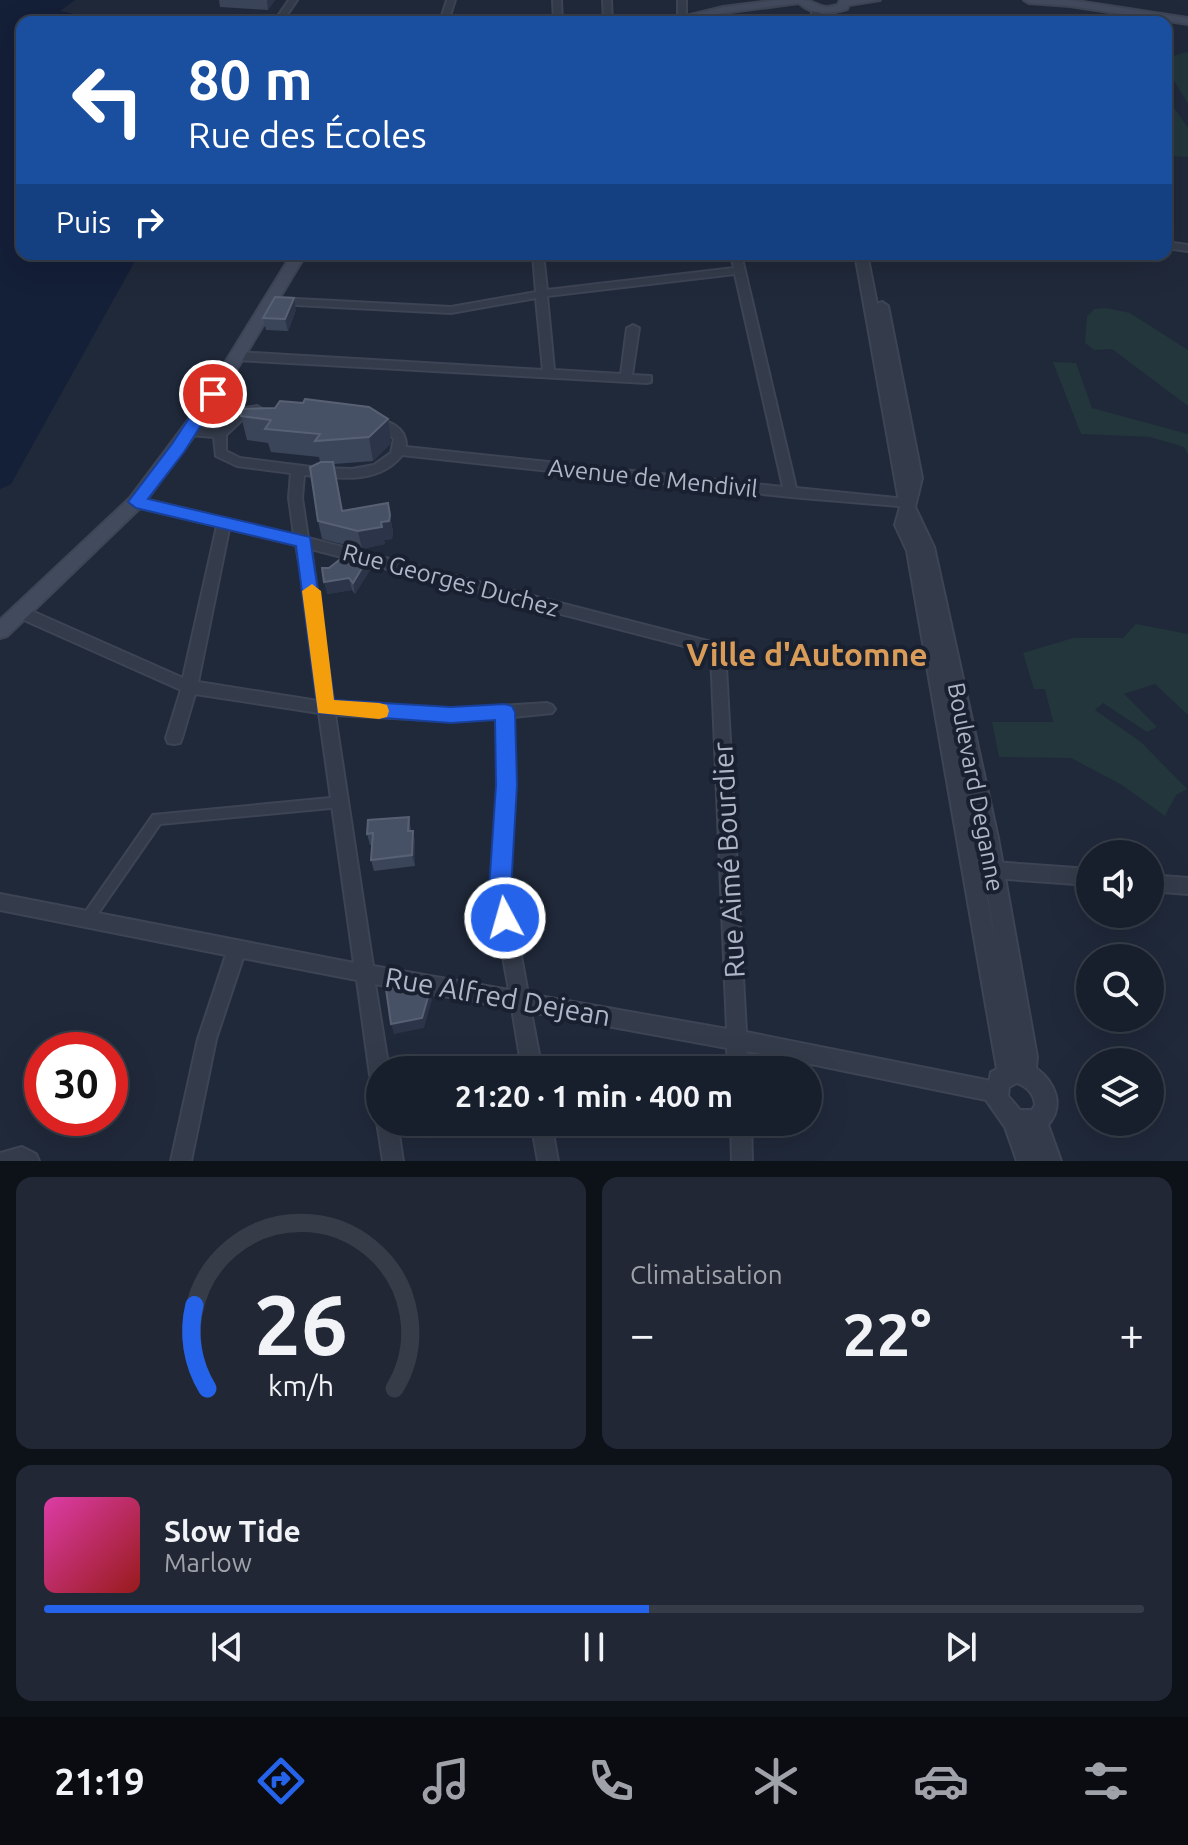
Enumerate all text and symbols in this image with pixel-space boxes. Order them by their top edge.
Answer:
icon: left [56,48,160,152]
text: 80 m [188,48,313,111]
text: Rue des Écoles [188,114,427,155]
icon: right [127,200,171,244]
text: Puis [56,205,111,239]
pin [179,360,247,428]
icon: arrive [191,372,235,416]
street label: Avenue de Mendivil [547,454,759,502]
street label: Rue Georges Duchez [340,538,562,622]
district label: Ville d'Automne [686,636,928,672]
street label: Boulevard Deganne [943,680,1009,894]
street label: Rue Aimé Bourdier [706,741,750,979]
map controls [1076,840,1164,1136]
button: sound [1076,840,1164,928]
position arrow [463,876,547,960]
button: search [1076,944,1164,1032]
street label: Rue Alfred Dejean [383,961,613,1031]
speed limit sign: 30 [24,1032,128,1136]
button: layers [1076,1048,1164,1136]
text: 21:20 · 1 min · 400 m [455,1079,733,1113]
text: Climatisation [630,1260,783,1289]
text: 26 [254,1277,348,1371]
text: 22° [843,1300,931,1367]
text: − [630,1309,655,1358]
text: + [1119,1309,1144,1358]
text: km/h [268,1369,334,1401]
text: Slow Tide [164,1514,301,1548]
text: Marlow [164,1548,252,1577]
icon: previous [205,1625,249,1669]
icon: pause [572,1625,616,1669]
icon: next [939,1625,983,1669]
icon: directions [253,1753,309,1809]
icon: music [418,1753,474,1809]
icon: phone [583,1753,639,1809]
icon: climate [748,1753,804,1809]
icon: car [913,1753,969,1809]
icon: filters [1078,1753,1134,1809]
text: 21:19 [54,1761,145,1802]

